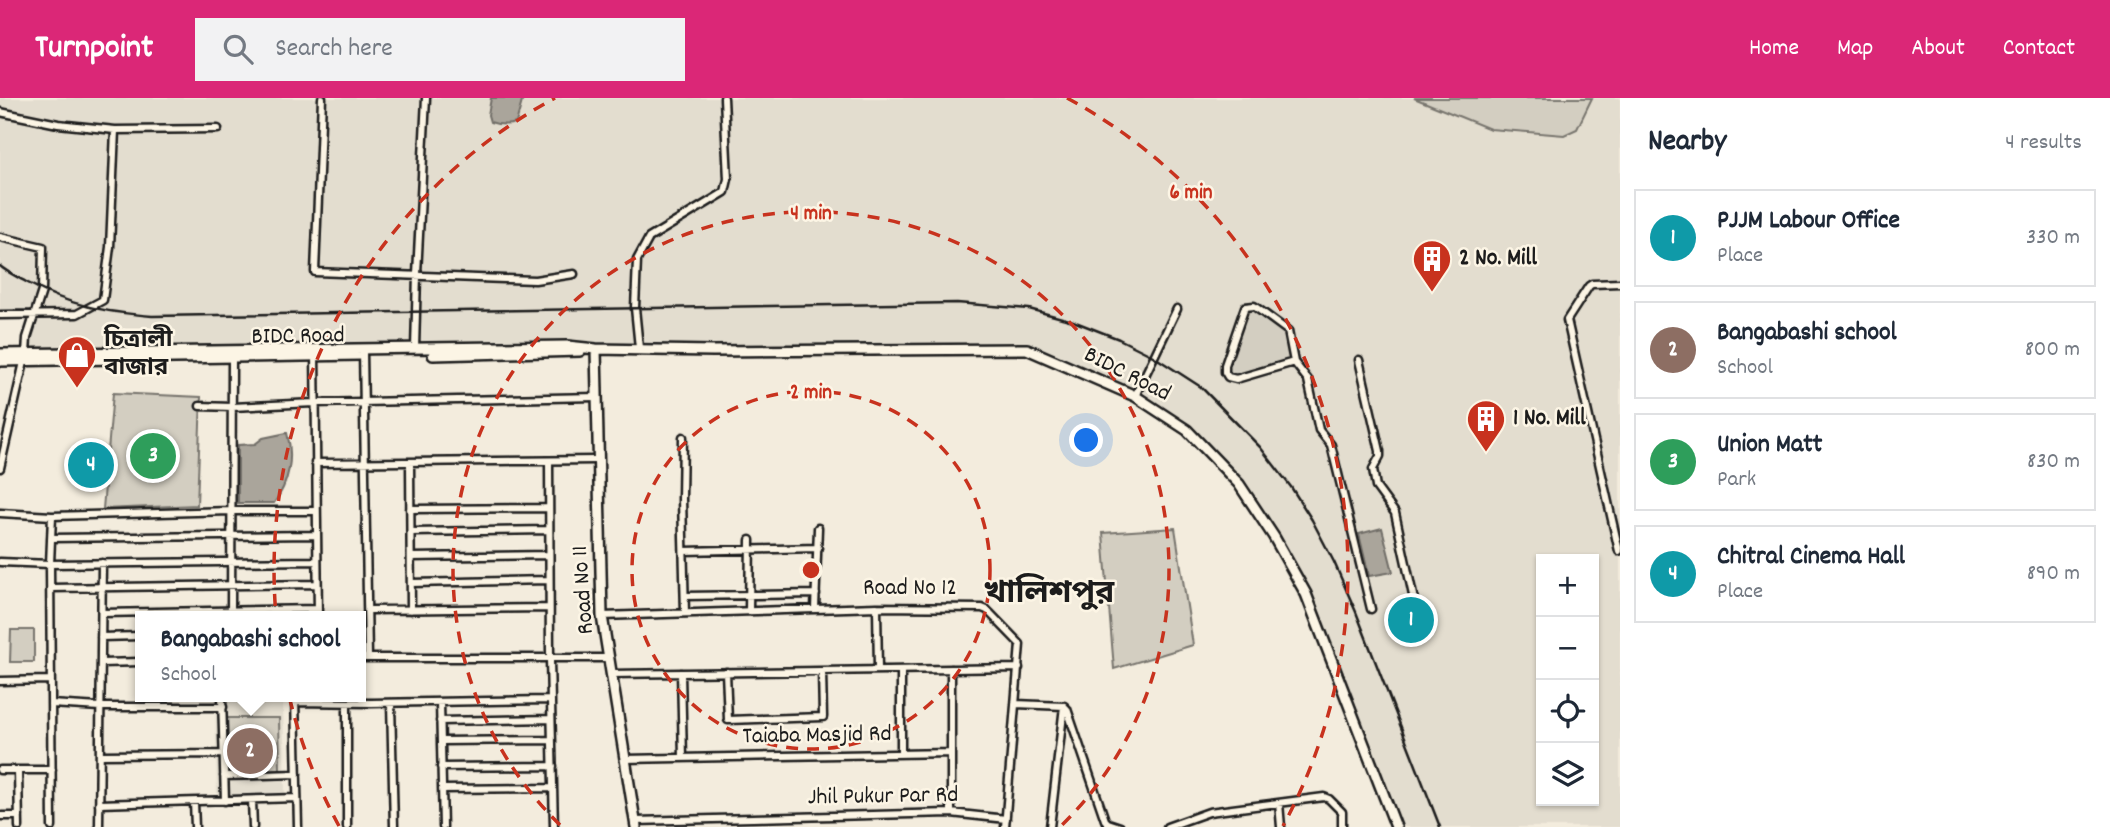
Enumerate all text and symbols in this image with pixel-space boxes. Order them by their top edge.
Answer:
search box [195,18,685,81]
text: Turnpoint [35,26,153,73]
icon: search [219,30,257,68]
text: Search here [275,31,393,68]
text: Home [1749,32,1799,66]
text: Map [1837,32,1873,66]
text: About [1911,32,1965,66]
text: Contact [2003,32,2075,66]
text: Nearby [1648,122,1726,165]
text: 4 results [2005,127,2082,160]
text: 6 min [1169,179,1213,209]
text: 4 min [790,200,832,230]
text: PJJM Labour Office [1717,203,1900,240]
text: 1 [1670,222,1676,255]
text: 330 m [2026,222,2080,255]
building icon: 2 No. Mill [1411,238,1453,293]
text: Place [1717,240,1763,273]
place label: 2 No. Mill [1459,242,1537,276]
text: Bangabashi school [1717,315,1897,352]
street label: BIDC Road [251,319,345,355]
place label: চিত্রালী বাজার [103,324,174,386]
shop icon: চিত্রালী বাজার [56,334,98,389]
text: 2 [1668,334,1678,367]
text: 800 m [2025,334,2080,367]
street label: BIDC Road [1078,339,1176,411]
text: School [1717,352,1773,385]
text: 2 min [790,379,832,409]
building icon: 1 No. Mill [1465,398,1507,453]
place label: 1 No. Mill [1513,402,1586,436]
your location [1069,423,1103,457]
text: Union Matt [1717,427,1822,464]
pin: 3 [130,430,176,482]
pin: 4 [68,439,114,491]
text: 3 [1668,446,1678,479]
text: 830 m [2027,446,2080,479]
text: Park [1717,464,1756,497]
text: Chitral Cinema Hall [1717,539,1905,576]
street label: Road No 11 [564,544,604,636]
map controls [1536,554,1599,806]
button: + [1536,554,1599,617]
centre of rings [799,558,823,582]
text: 4 [1668,558,1678,591]
text: 890 m [2027,558,2080,591]
street label: Road No 12 [863,572,957,606]
district label: খালিশপুর [984,573,1115,619]
text: Place [1717,576,1763,609]
pin: 1 [1388,594,1434,646]
popup [135,611,366,702]
button: − [1536,617,1599,680]
text: Bangabashi school [161,622,340,659]
text: School [161,659,216,692]
button: locate [1536,680,1599,743]
street label: Taiaba Masjid Rd [742,718,892,754]
pin: 2 [227,725,273,777]
button: layers [1536,743,1599,806]
street label: Jhil Pukur Par Rd [807,779,959,815]

